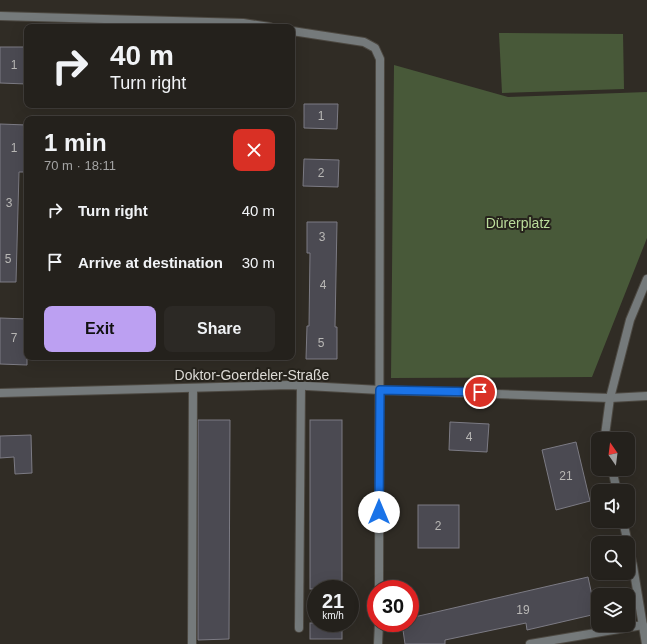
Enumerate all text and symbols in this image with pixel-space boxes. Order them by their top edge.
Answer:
icon: right [44,40,96,92]
text: 40 m [110,40,174,71]
house number: 1 [11,58,18,72]
text: Turn right [110,73,186,93]
house number: 1 [318,109,325,123]
text: 1 min [44,129,107,156]
button: close [233,129,275,171]
house number: 1 [11,141,18,155]
text: 70 m · 18:11 [44,158,116,173]
house number: 2 [318,166,325,180]
house number: 3 [6,196,13,210]
icon: right [44,199,66,221]
text: Turn right [78,202,148,219]
text: 40 m [242,202,275,219]
park label: Dürerplatz [486,215,550,231]
house number: 3 [319,230,326,244]
icon: arrive [44,251,66,273]
house number: 5 [5,252,12,266]
text: Arrive at destination [78,254,223,271]
text: 30 m [242,254,275,271]
house number: 4 [320,278,327,292]
button: Exit [44,306,156,352]
button: Share [164,306,275,352]
house number: 7 [11,331,18,345]
house number: 5 [318,336,325,350]
street label: Doktor-Goerdeler-Straße [175,367,330,383]
pin [463,375,497,409]
icon: arrive [469,381,491,403]
house number: 4 [466,430,473,444]
north arrow [591,432,635,476]
map controls [591,432,635,632]
house number: 21 [559,469,573,483]
button: sound [591,484,635,528]
position arrow [358,491,400,533]
house number: 2 [435,519,442,533]
button: search [591,536,635,580]
speed limit sign: 30 [367,580,419,632]
button: layers [591,588,635,632]
text: 21 [322,590,344,612]
house number: 19 [516,603,530,617]
text: km/h [322,610,344,621]

